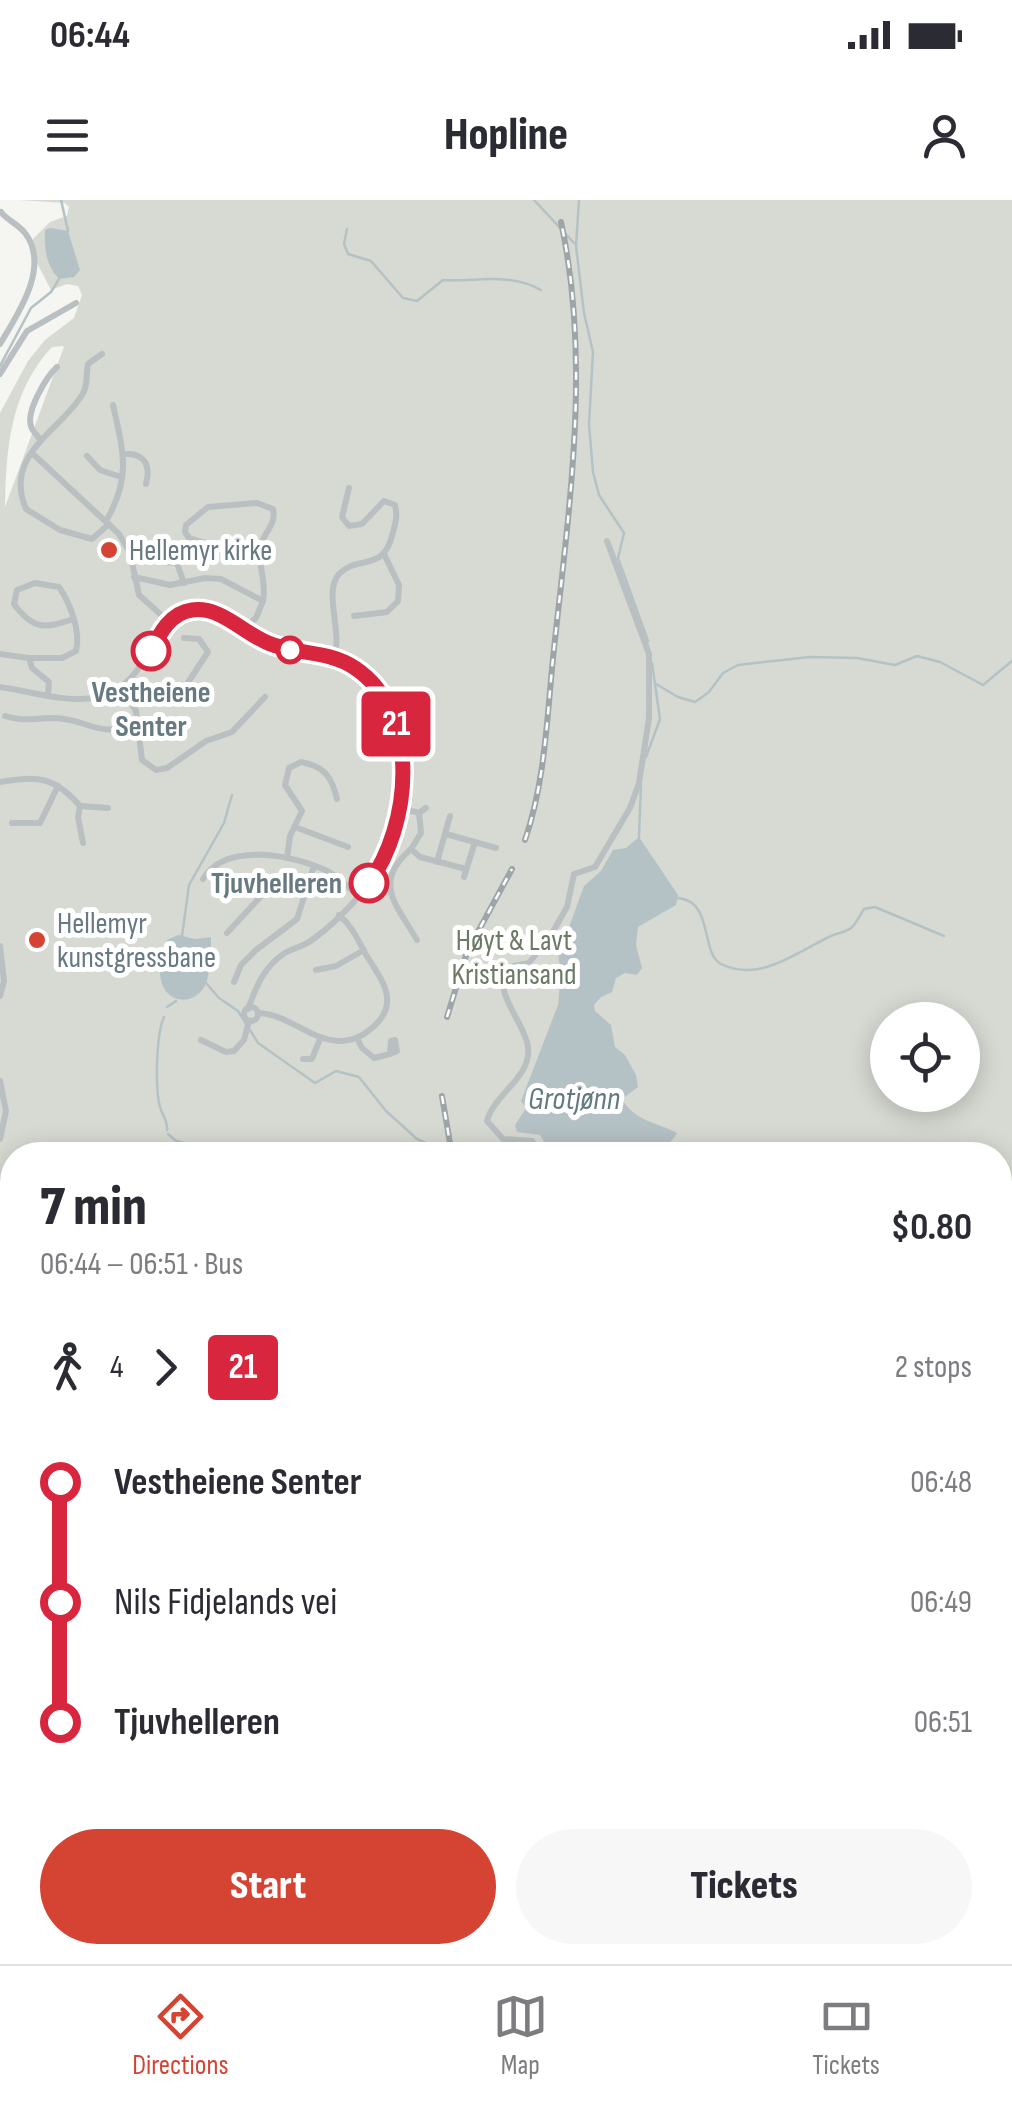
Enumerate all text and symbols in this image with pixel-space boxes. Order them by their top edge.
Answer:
text: 06:44 [50,13,130,58]
icon: menu [40,108,95,163]
text: Hopline [444,108,568,163]
icon: person [917,108,972,163]
place label: Hellemyr kirke [129,533,272,569]
marker: Hellemyr kirke [98,539,120,561]
marker: Vestheiene Senter [132,632,170,670]
unlabelled marker [277,637,303,663]
place label: Vestheiene Senter [91,675,211,745]
line badge: 21 [351,692,441,756]
text: 21 [381,703,411,746]
marker: Tjuvhelleren [350,864,388,902]
place label: Tjuvhelleren [211,866,342,902]
place label: Hellemyr kunstgressbane [57,906,216,976]
park label: Høyt & Lavt Kristiansand [451,923,577,993]
marker: Hellemyr kunstgressbane [26,929,48,951]
map controls [870,1002,980,1112]
button: locate [870,1002,980,1112]
water label: Grotjønn [528,1080,620,1119]
text: 7 min [40,1174,147,1241]
text: $0.80 [891,1205,972,1250]
text: 06:44 – 06:51 · Bus [40,1245,243,1284]
icon: walk [40,1340,95,1395]
icon: forward [138,1340,193,1395]
text: 21 [228,1346,258,1389]
text: 4 [110,1348,123,1387]
text: 2 stops [895,1348,972,1387]
text: Vestheiene Senter [114,1460,362,1505]
text: 06:48 [910,1463,972,1502]
text: Nils Fidjelands vei [114,1580,337,1625]
text: 06:49 [910,1583,972,1622]
text: Tjuvhelleren [114,1700,280,1745]
text: 06:51 [914,1703,972,1742]
button: Start [40,1829,496,1944]
button: Tickets [516,1829,972,1944]
tab: Directions [132,1989,228,2082]
tab: Map [493,1989,548,2082]
tab: Tickets [812,1989,880,2082]

